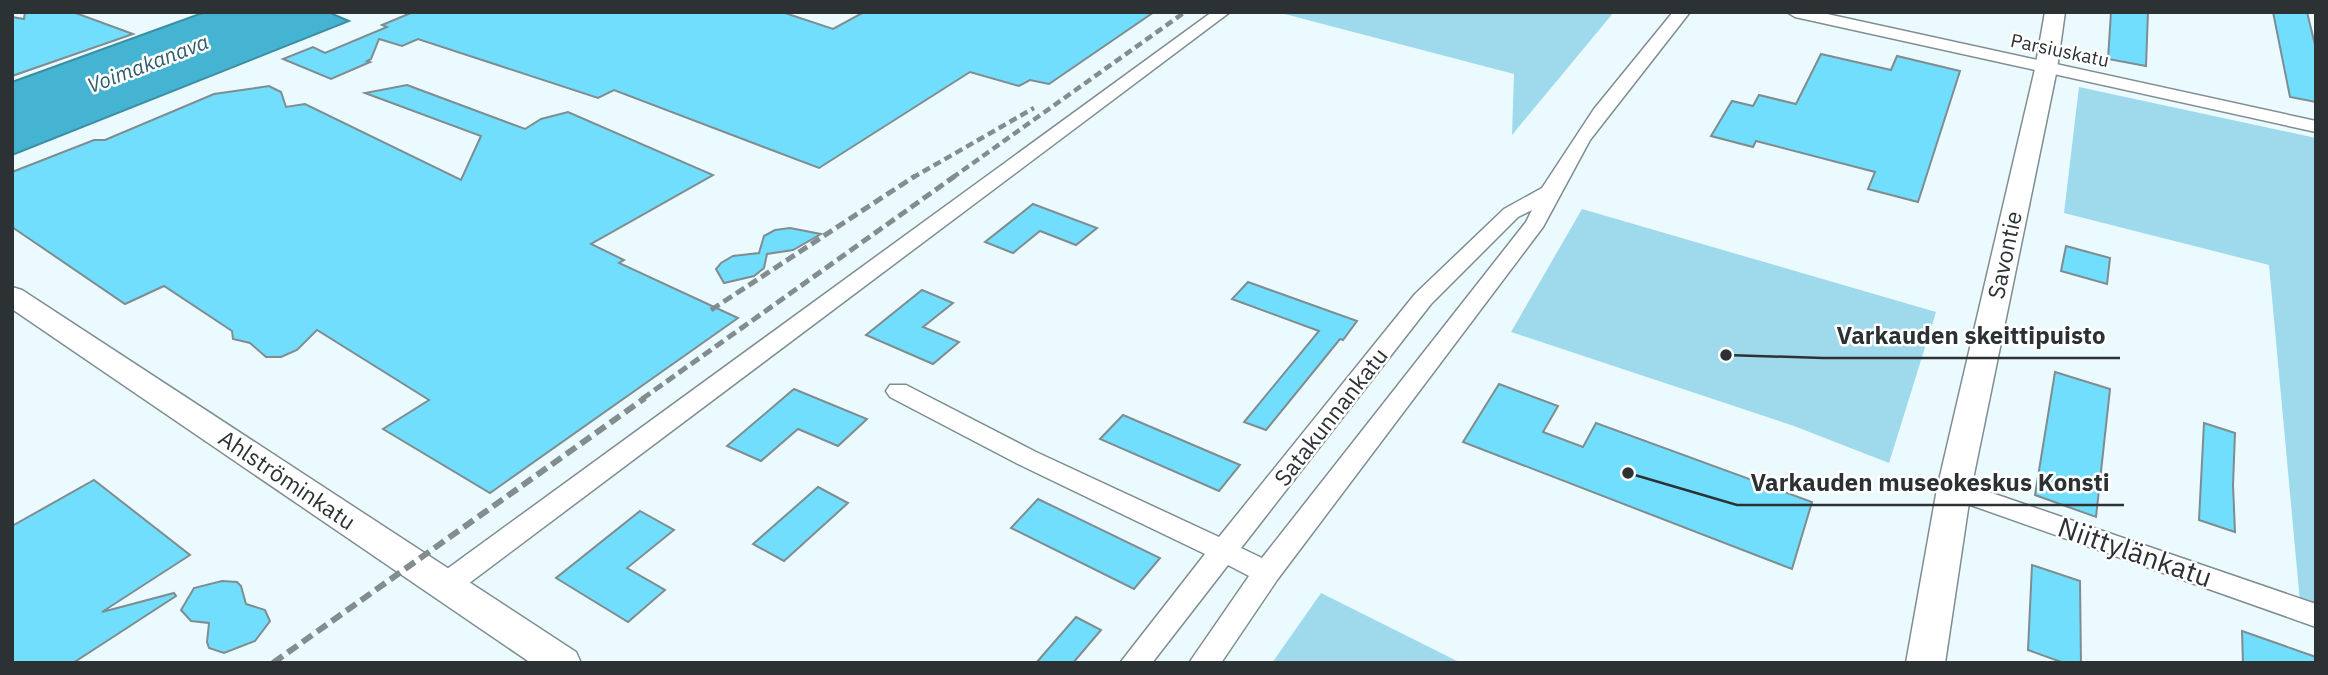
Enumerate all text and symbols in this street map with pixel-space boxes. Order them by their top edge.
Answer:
water label: Voimakanava [83,27,212,99]
street label: Parsiuskatu [2009,28,2111,72]
street label: Savontie [1980,208,2028,301]
callout: Varkauden skeittipuisto [1823,313,2120,358]
text: Varkauden skeittipuisto [1837,319,2105,351]
street label: Satakunnankatu [1267,341,1394,492]
street label: Ahlströminkatu [213,422,362,536]
callout: Varkauden museokeskus Konsti [1737,460,2124,505]
text: Varkauden museokeskus Konsti [1750,466,2110,498]
street label: Niittylänkatu [2053,508,2217,595]

